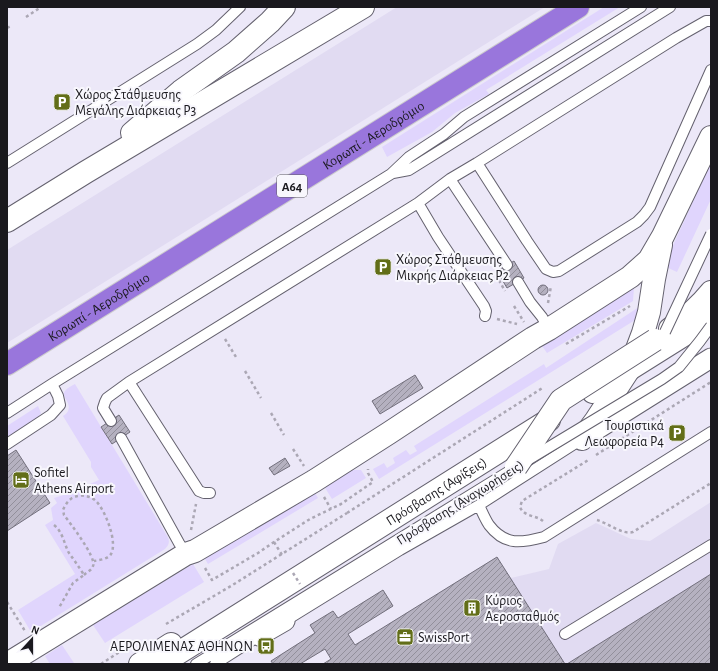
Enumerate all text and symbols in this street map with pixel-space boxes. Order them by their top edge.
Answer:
place label: Χώρος Στάθμευσης Μεγάλης Διάρκειας P3 [75,88,196,118]
parking icon: Χώρος Στάθμευσης Μεγάλης Διάρκειας P3 [52,92,72,112]
street label: Κορωπί - Αεροδρόμιο [321,99,427,173]
road number: Α64 [277,175,307,197]
place label: Χώρος Στάθμευσης Μικρής Διάρκειας P2 [396,253,509,283]
parking icon: Χώρος Στάθμευσης Μικρής Διάρκειας P2 [373,257,393,277]
street label: Κορωπί - Αεροδρόμιο [46,271,153,345]
place label: Τουριστικά Λεωφορεία P4 [585,419,664,449]
parking icon: Τουριστικά Λεωφορεία P4 [667,423,687,443]
street label: Πρόσβασης (Αφίξεις) [384,455,489,529]
street label: Πρόσβασης (Αναχωρήσεις) [394,458,527,548]
place label: Sofitel Athens Airport [34,466,114,496]
hotel icon: Sofitel Athens Airport [11,470,31,490]
place label: Κύριος Αεροσταθμός [485,594,560,624]
building icon: Κύριος Αεροσταθμός [462,598,482,618]
north arrow [12,619,52,659]
text: N [30,624,41,637]
office icon: SwissPort [395,627,415,647]
place label: SwissPort [418,631,470,645]
bus stop icon: ΑΕΡΟΛΙΜΕΝΑΣ ΑΘΗΝΩΝ [256,636,276,656]
place label: ΑΕΡΟΛΙΜΕΝΑΣ ΑΘΗΝΩΝ [110,640,253,654]

